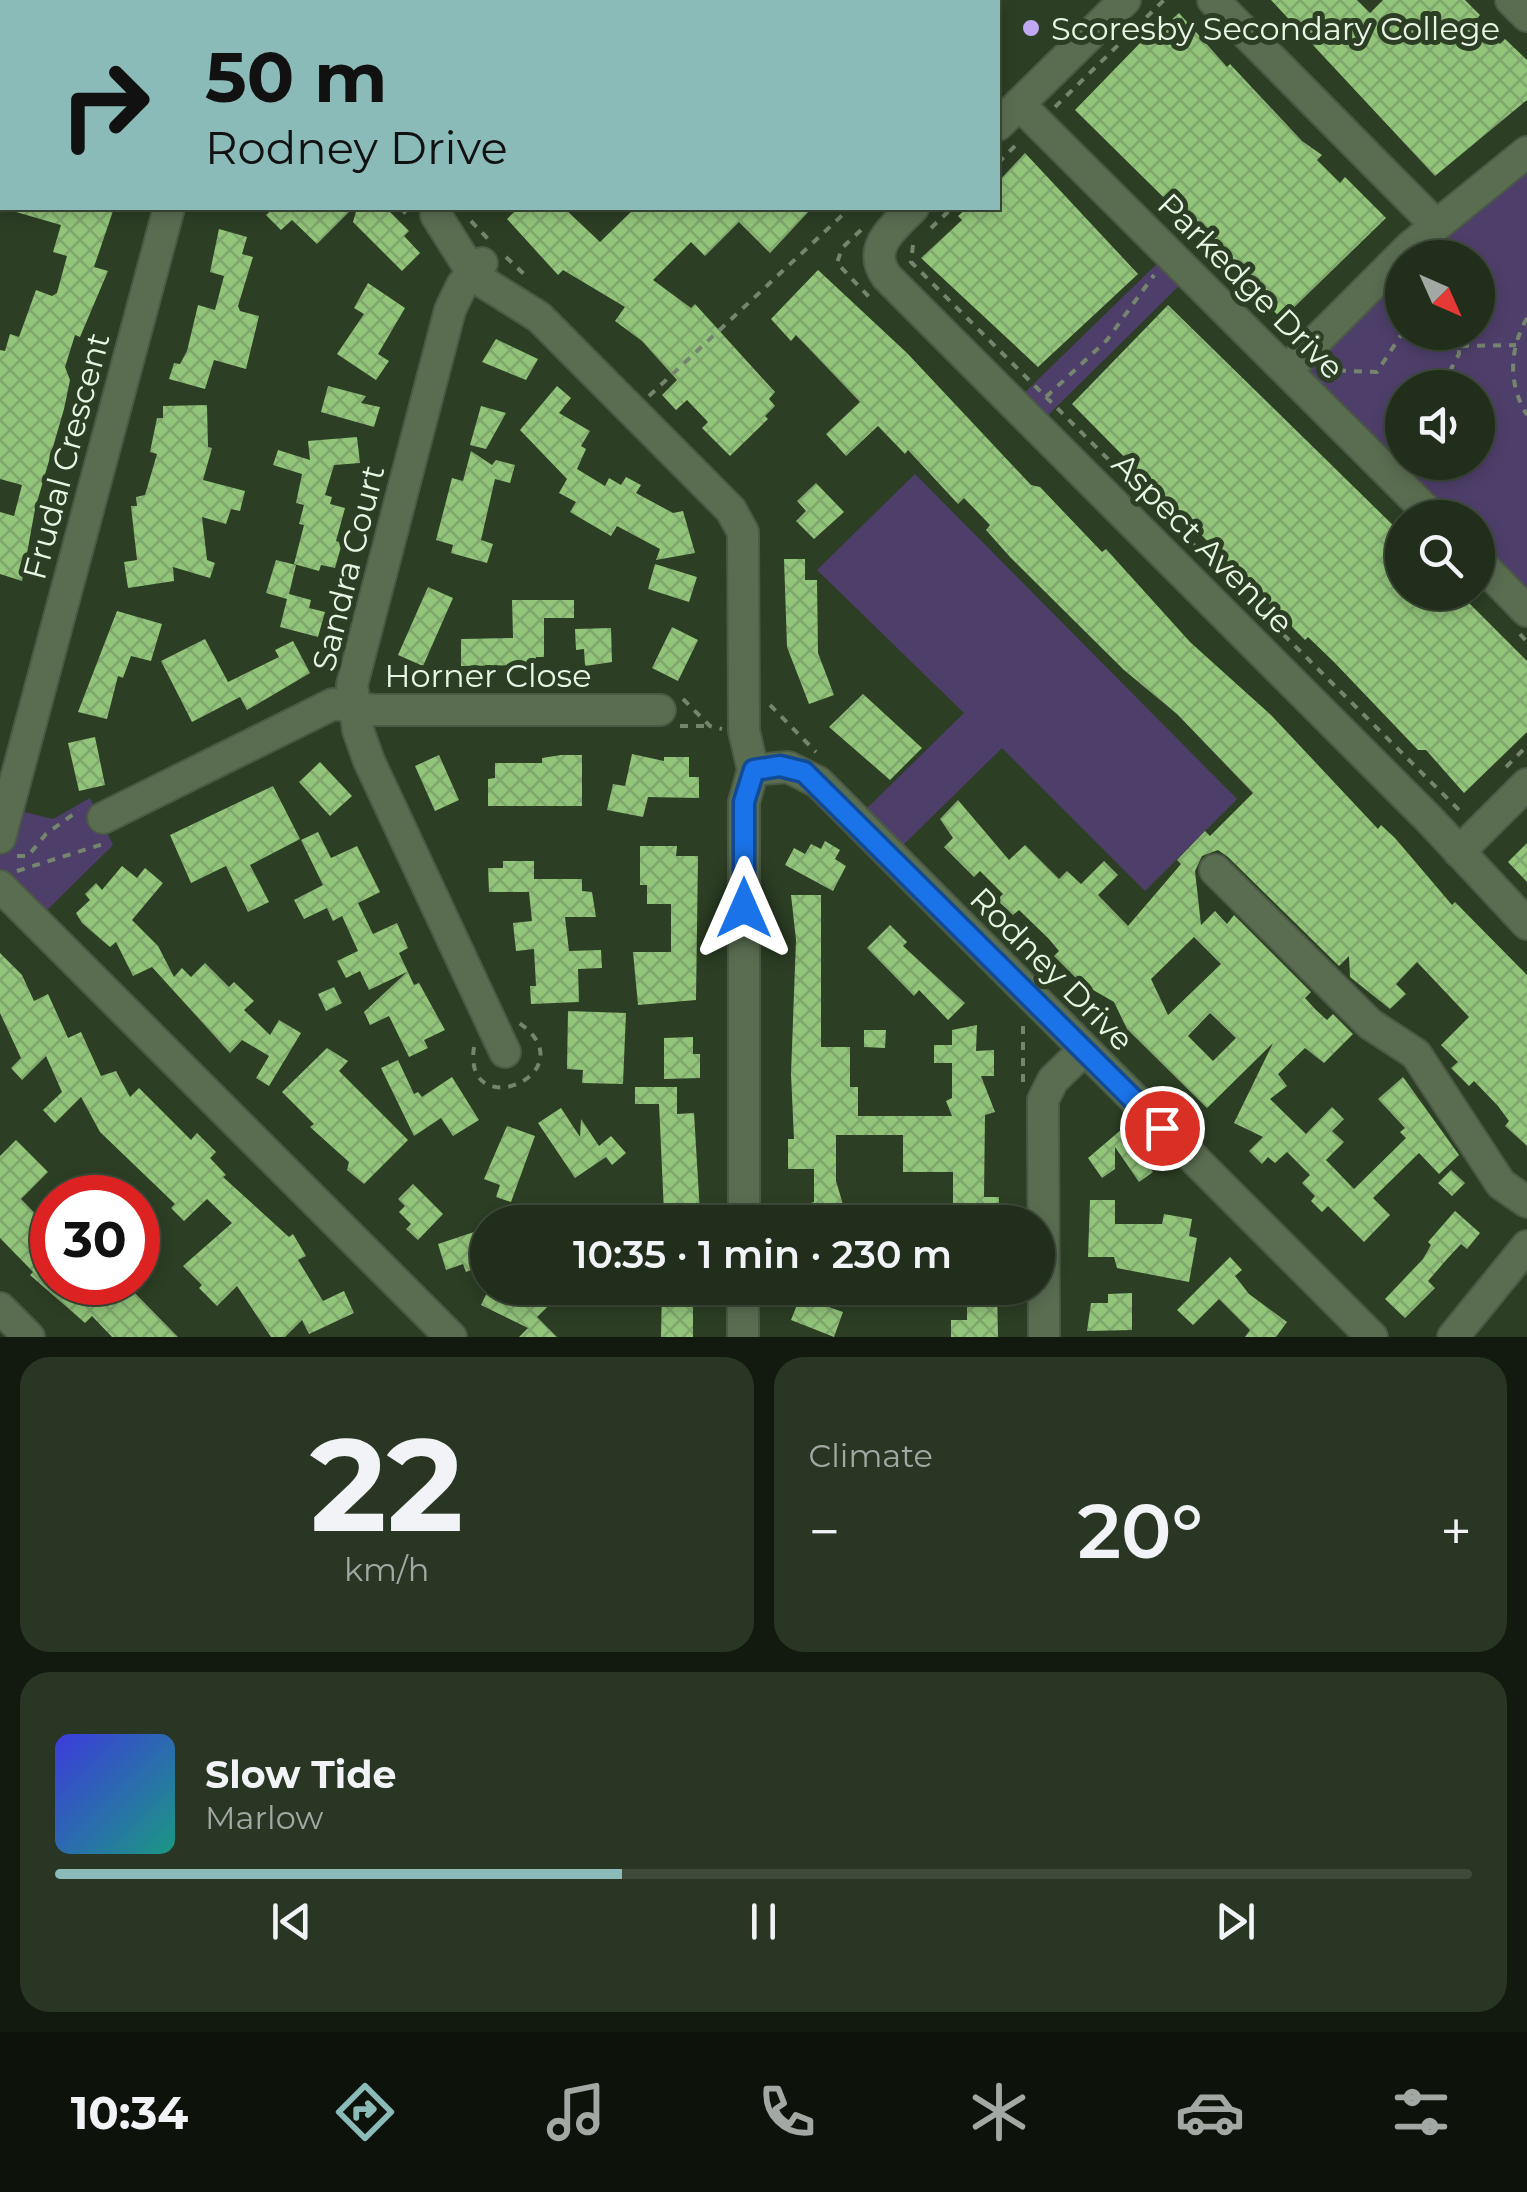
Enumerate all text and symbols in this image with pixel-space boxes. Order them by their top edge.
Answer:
place label: Scoresby Secondary College [1051,9,1500,48]
marker: Scoresby Secondary College [1020,17,1042,39]
text: 50 m [205,34,387,120]
icon: right [40,40,170,170]
text: Rodney Drive [205,120,508,175]
street label: Parkedge Drive [1150,185,1352,387]
north arrow [1385,240,1495,350]
map controls [1385,240,1495,610]
street label: Frudal Crescent [14,328,118,584]
button: sound [1385,370,1495,480]
street label: Aspect Avenue [1104,444,1302,642]
street label: Sandra Court [304,461,392,675]
button: search [1385,500,1495,610]
street label: Horner Close [384,656,592,695]
position arrow [692,856,796,960]
street label: Rodney Drive [962,879,1142,1059]
pin [1120,1086,1205,1171]
icon: arrive [1135,1101,1190,1156]
speed limit sign: 30 [30,1175,160,1305]
text: 10:35 · 1 min · 230 m [573,1231,952,1278]
text: 22 [310,1405,463,1564]
text: Climate [809,1436,933,1475]
text: 20° [1077,1485,1203,1577]
text: − [809,1498,840,1565]
text: + [1440,1498,1472,1565]
text: km/h [344,1550,429,1589]
text: Slow Tide [205,1751,397,1798]
text: Marlow [205,1798,323,1837]
icon: previous [264,1894,319,1949]
icon: pause [736,1894,791,1949]
icon: next [1208,1894,1263,1949]
icon: directions [330,2077,400,2147]
icon: music [541,2077,611,2147]
icon: phone [752,2077,822,2147]
icon: climate [964,2077,1034,2147]
icon: car [1175,2077,1245,2147]
icon: filters [1386,2077,1456,2147]
text: 10:34 [71,2085,188,2140]

